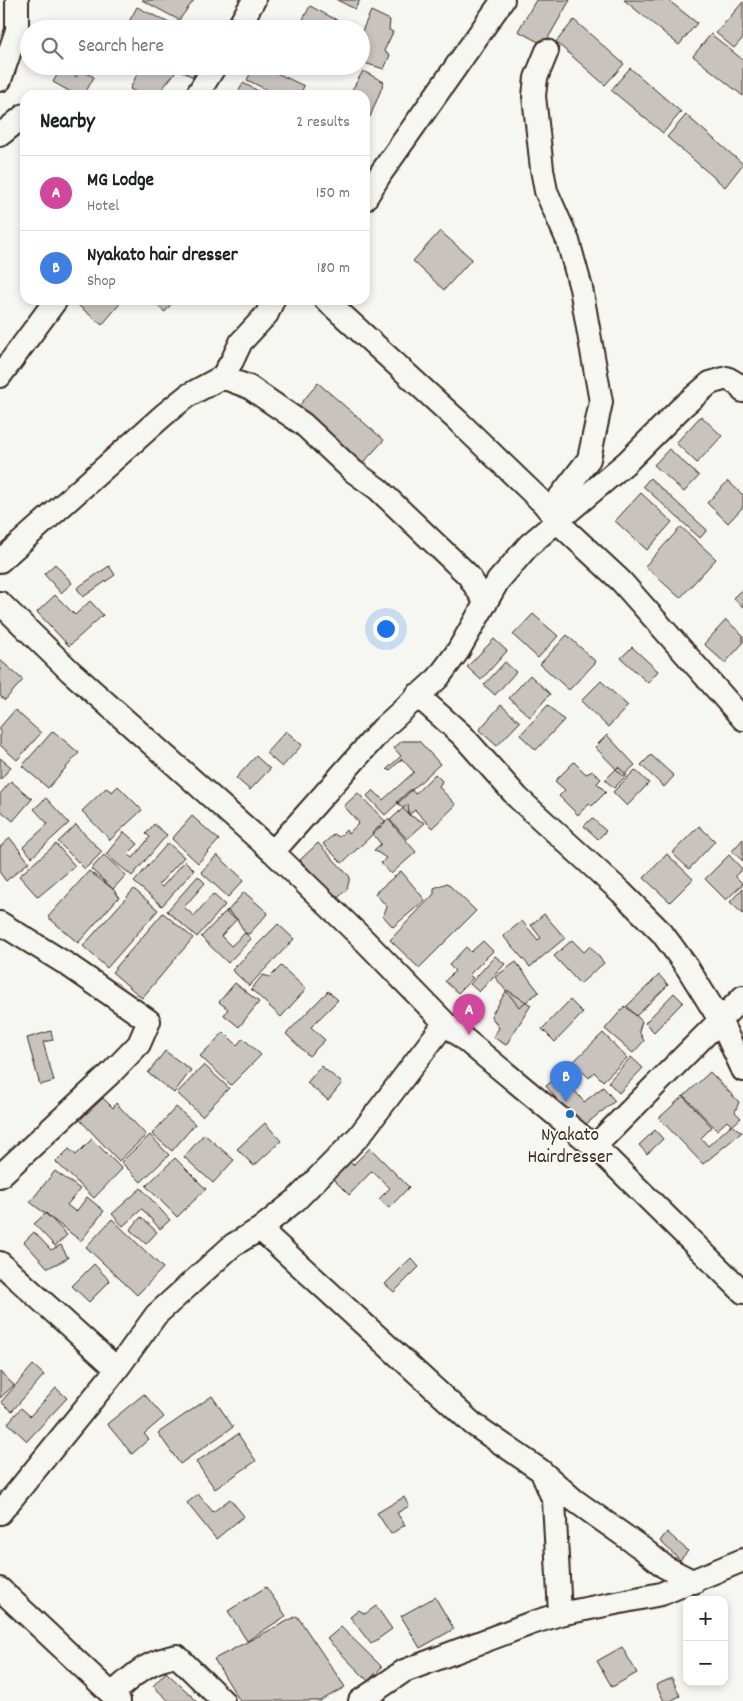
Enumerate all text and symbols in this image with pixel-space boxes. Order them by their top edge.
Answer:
search box [20,20,370,75]
icon: search [38,34,66,62]
text: Search here [78,34,164,61]
text: Nearby [40,108,95,138]
text: 2 results [296,111,350,134]
text: MG Lodge [87,168,154,195]
text: A [52,182,60,205]
text: 150 m [316,182,350,205]
text: Hotel [87,195,119,218]
text: Nyakato hair dresser [87,243,238,270]
text: B [52,257,60,280]
text: 180 m [317,257,350,280]
text: Shop [87,270,116,293]
your location [373,616,399,642]
pin: A [453,994,485,1035]
pin: B [550,1061,582,1102]
marker: Nyakato Hairdresser [564,1108,576,1120]
place label: Nyakato Hairdresser [528,1123,612,1172]
map controls [683,1596,728,1686]
button: + [683,1596,728,1641]
button: − [683,1641,728,1686]

